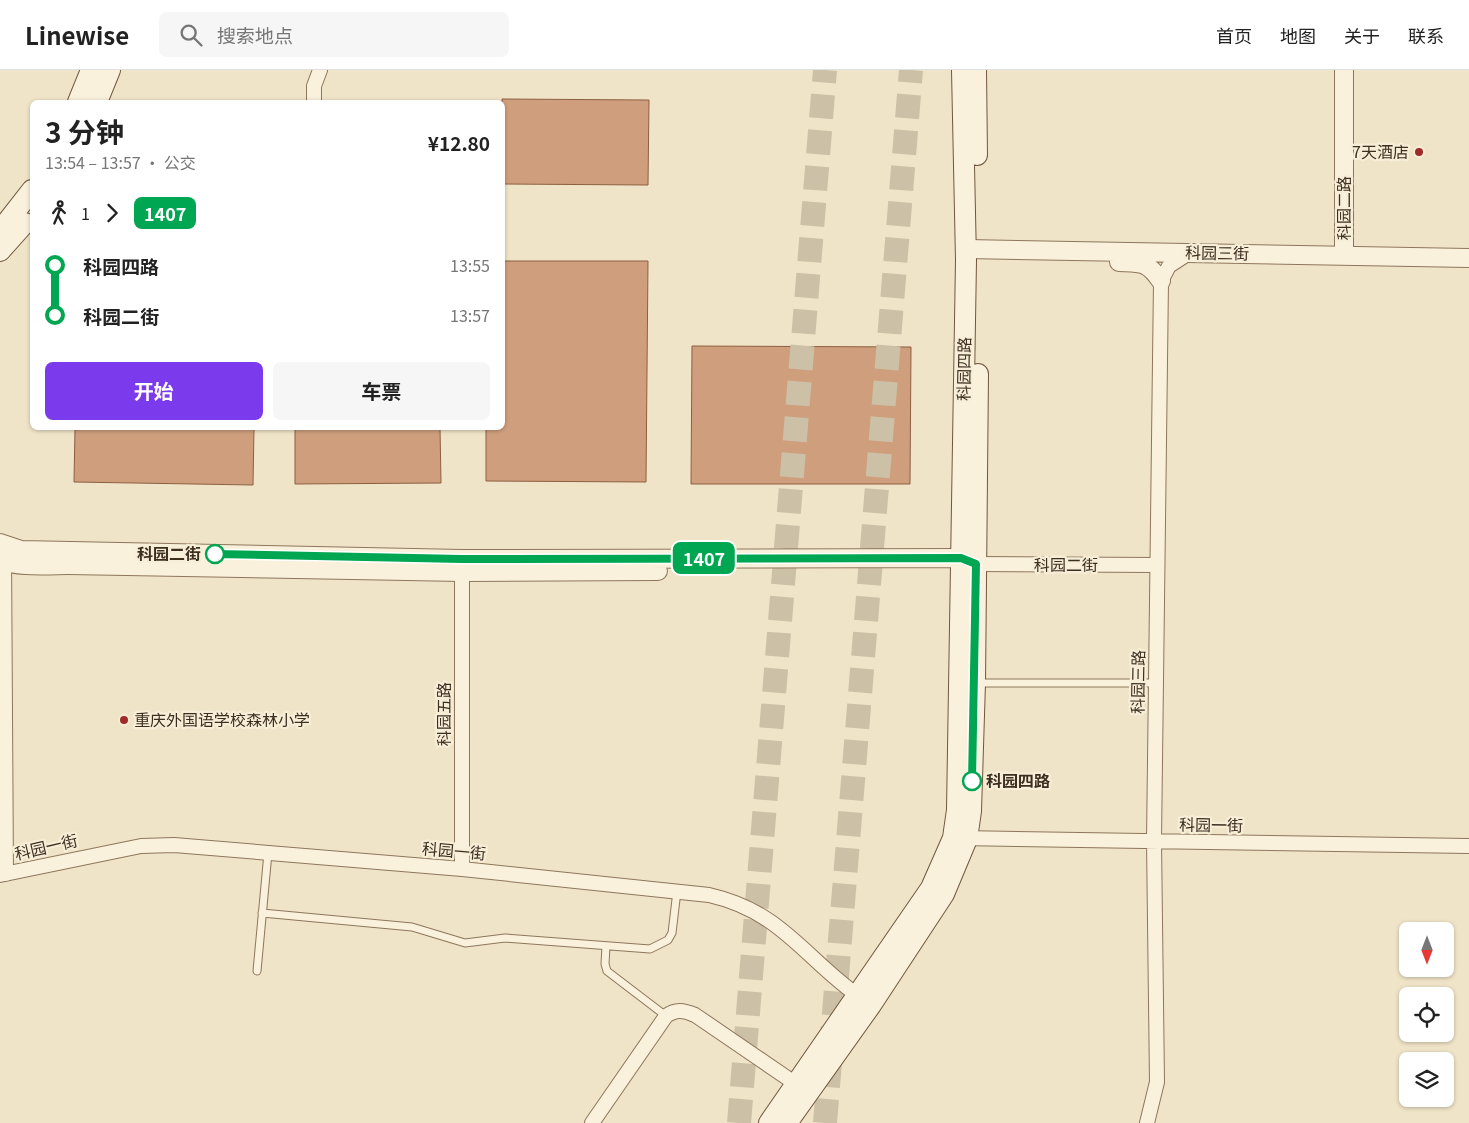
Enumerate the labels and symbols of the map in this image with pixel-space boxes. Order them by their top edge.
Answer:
place label: 7天酒店 [1352,139,1409,163]
marker: 7天酒店 [1413,146,1425,158]
street label: 科园二路 [1331,176,1355,240]
street label: 科园三街 [1185,239,1249,265]
street label: 科园四路 [950,337,976,401]
place label: 科园二街 [137,541,201,565]
line badge: 1407 [669,542,739,574]
marker: 科园二街 [205,544,225,564]
street label: 科园二街 [1034,552,1098,576]
street label: 科园三路 [1124,650,1150,714]
street label: 科园五路 [431,682,455,746]
place label: 重庆外国语学校森林小学 [134,707,310,731]
marker: 重庆外国语学校森林小学 [118,714,130,726]
place label: 科园四路 [986,768,1050,792]
marker: 科园四路 [962,771,982,791]
street label: 科园一街 [1179,811,1243,837]
street label: 科园一街 [12,827,80,865]
street label: 科园一街 [421,835,487,865]
north arrow [1399,922,1454,978]

